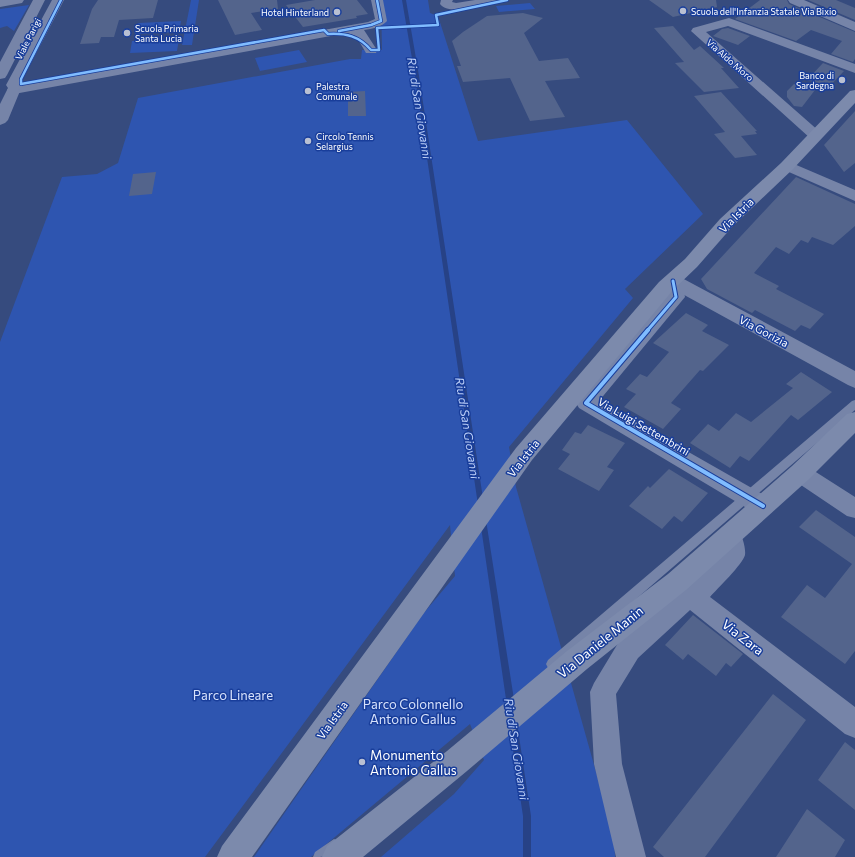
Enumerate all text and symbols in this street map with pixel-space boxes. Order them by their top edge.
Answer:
marker: Scuola dell'Infanzia Statale Via Bixio [678,6,688,16]
place label: Scuola dell'Infanzia Statale Via Bixio [691,6,837,17]
place label: Hotel Hinterland [261,7,329,18]
marker: Hotel Hinterland [332,7,342,17]
street label: Viale Parigi [13,16,43,62]
place label: Scuola Primaria Santa Lucia [135,23,199,44]
marker: Scuola Primaria Santa Lucia [122,28,132,38]
street label: Via Aldo Moro [704,37,756,83]
water label: Riu di San Giovanni [405,56,435,161]
place label: Banco di Sardegna [796,70,834,91]
marker: Banco di Sardegna [837,75,847,85]
place label: Palestra Comunale [316,81,358,102]
marker: Palestra Comunale [303,86,313,96]
place label: Circolo Tennis Selargius [316,131,374,152]
marker: Circolo Tennis Selargius [303,136,313,146]
street label: Via Istria [716,195,756,235]
street label: Via Gorizia [737,313,791,349]
water label: Riu di San Giovanni [453,376,483,481]
street label: Via Luigi Settembrini [596,394,692,458]
street label: Via Istria [504,437,542,479]
street label: Via Daniele Manin [554,603,646,681]
street label: Via Zara [719,616,767,658]
park label: Parco Lineare [193,687,273,703]
park label: Parco Colonnello Antonio Gallus [363,696,463,727]
water label: Riu di San Giovanni [502,697,532,802]
street label: Via Istria [314,698,350,742]
place label: Monumento Antonio Gallus [370,747,457,778]
marker: Monumento Antonio Gallus [357,757,367,767]

